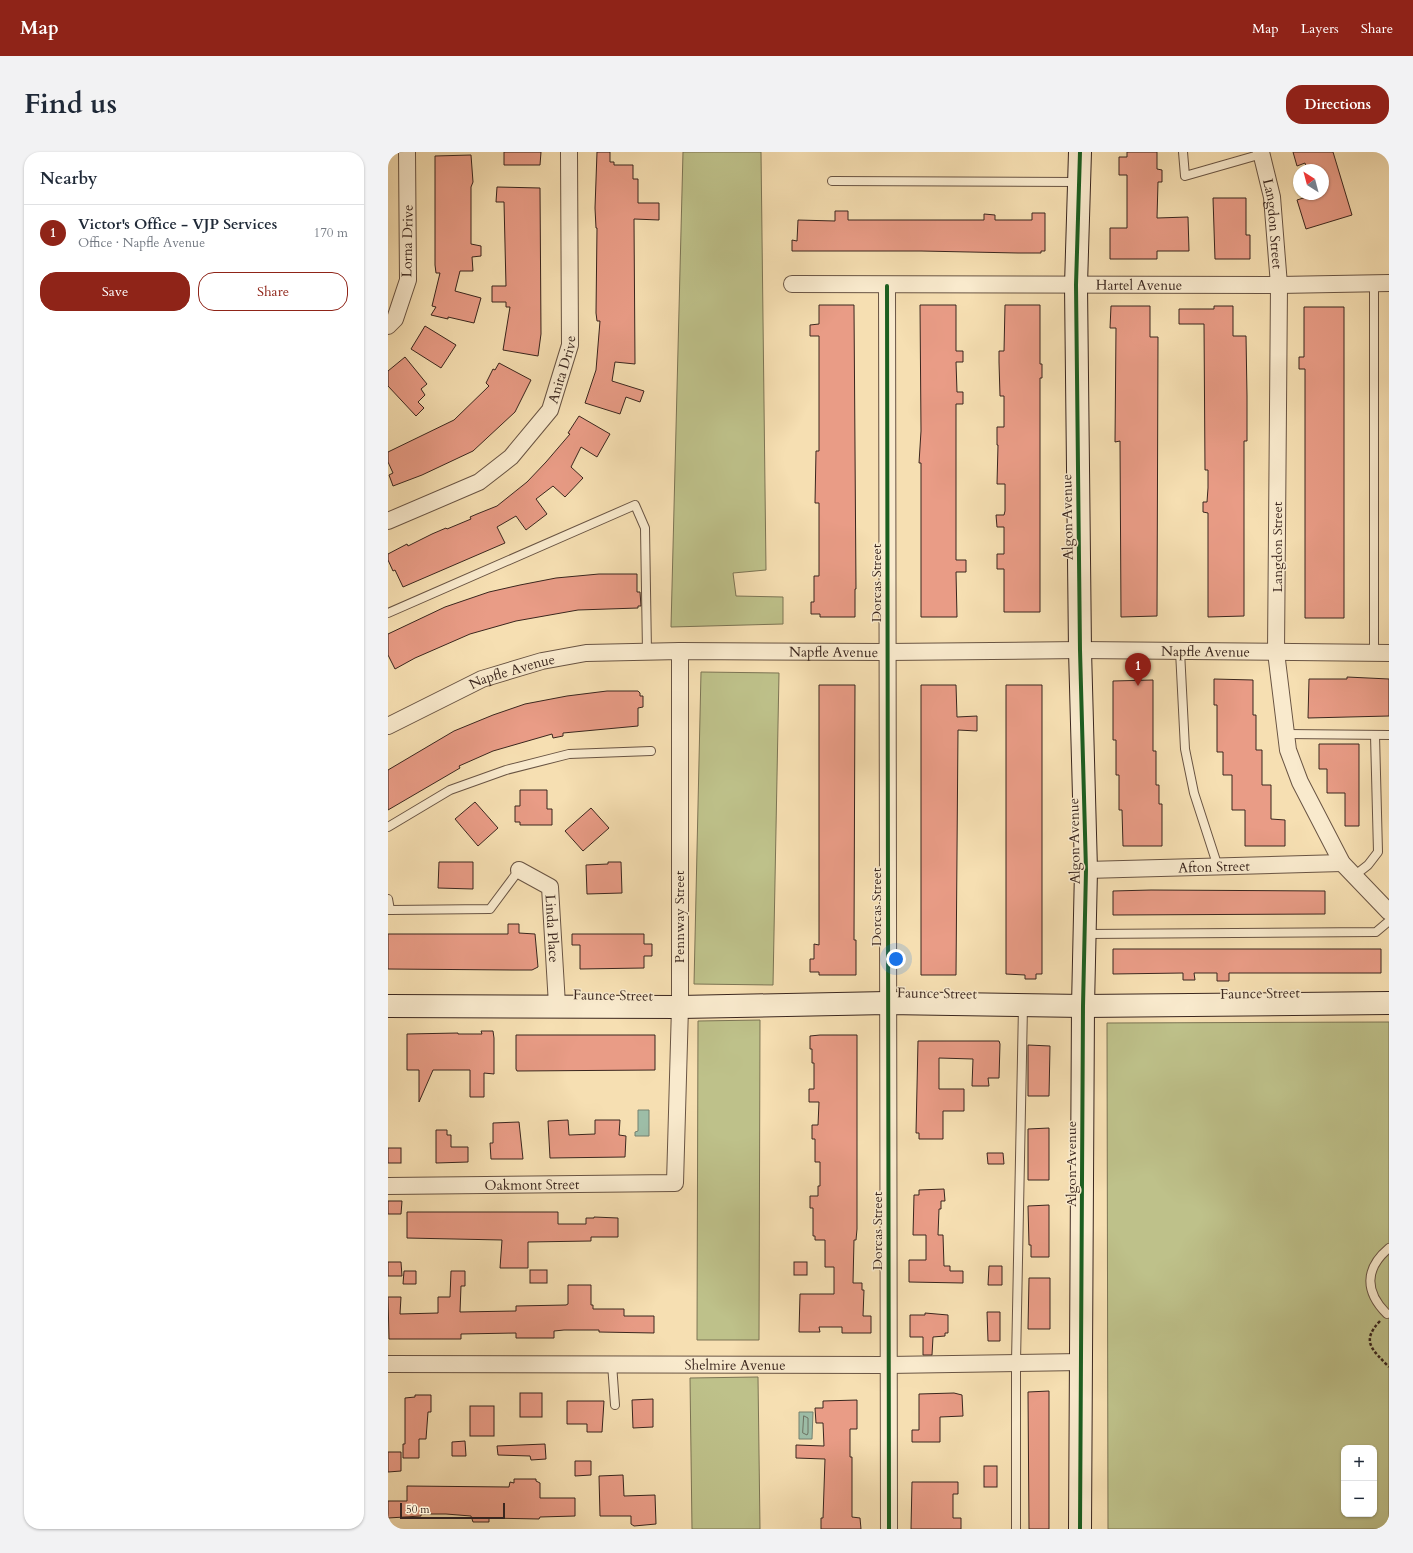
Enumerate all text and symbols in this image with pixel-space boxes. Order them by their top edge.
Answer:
text: Map [20,15,59,41]
text: Map [1252,19,1279,38]
text: Layers [1301,19,1339,38]
text: Share [1361,19,1393,38]
text: Find us [24,85,117,123]
button: Directions [1286,85,1389,124]
north arrow [1293,164,1329,200]
text: Nearby [40,167,97,190]
street label: Langdon Street [1258,177,1287,270]
street label: Lorna Drive [397,204,418,278]
text: Victor's Office - VJP Services [78,214,277,234]
text: 1 [50,224,56,242]
text: 170 m [314,224,348,242]
text: Office · Napfle Avenue [78,234,205,252]
button: Save [40,272,190,311]
button: Share [198,272,348,311]
street label: Hartel Avenue [1096,276,1182,295]
street label: Anita Drive [544,336,581,406]
street label: Algon Avenue [1057,474,1078,560]
street label: Langdon Street [1268,501,1287,592]
street label: Dorcas Street [867,543,886,622]
street label: Napfle Avenue [1161,642,1250,662]
street label: Napfle Avenue [789,643,878,662]
street label: Napfle Avenue [466,650,556,694]
pin: 1 [1125,653,1151,686]
street label: Algon Avenue [1064,798,1085,884]
street label: Afton Street [1178,857,1251,877]
street label: Dorcas Street [867,867,886,946]
street label: Pennway Street [670,870,689,963]
street label: Linda Place [540,894,563,963]
your location [886,949,906,969]
street label: Faunce Street [897,983,978,1004]
street label: Faunce Street [1220,983,1301,1004]
street label: Faunce Street [573,985,654,1006]
street label: Algon Avenue [1062,1121,1081,1207]
street label: Oakmont Street [484,1175,580,1195]
street label: Dorcas Street [868,1191,887,1270]
street label: Shelmire Avenue [684,1356,786,1375]
map controls [1341,1445,1377,1517]
button: + [1341,1445,1377,1481]
button: − [1341,1481,1377,1517]
scale bar [400,1501,505,1520]
text: 50 m [406,1502,430,1517]

